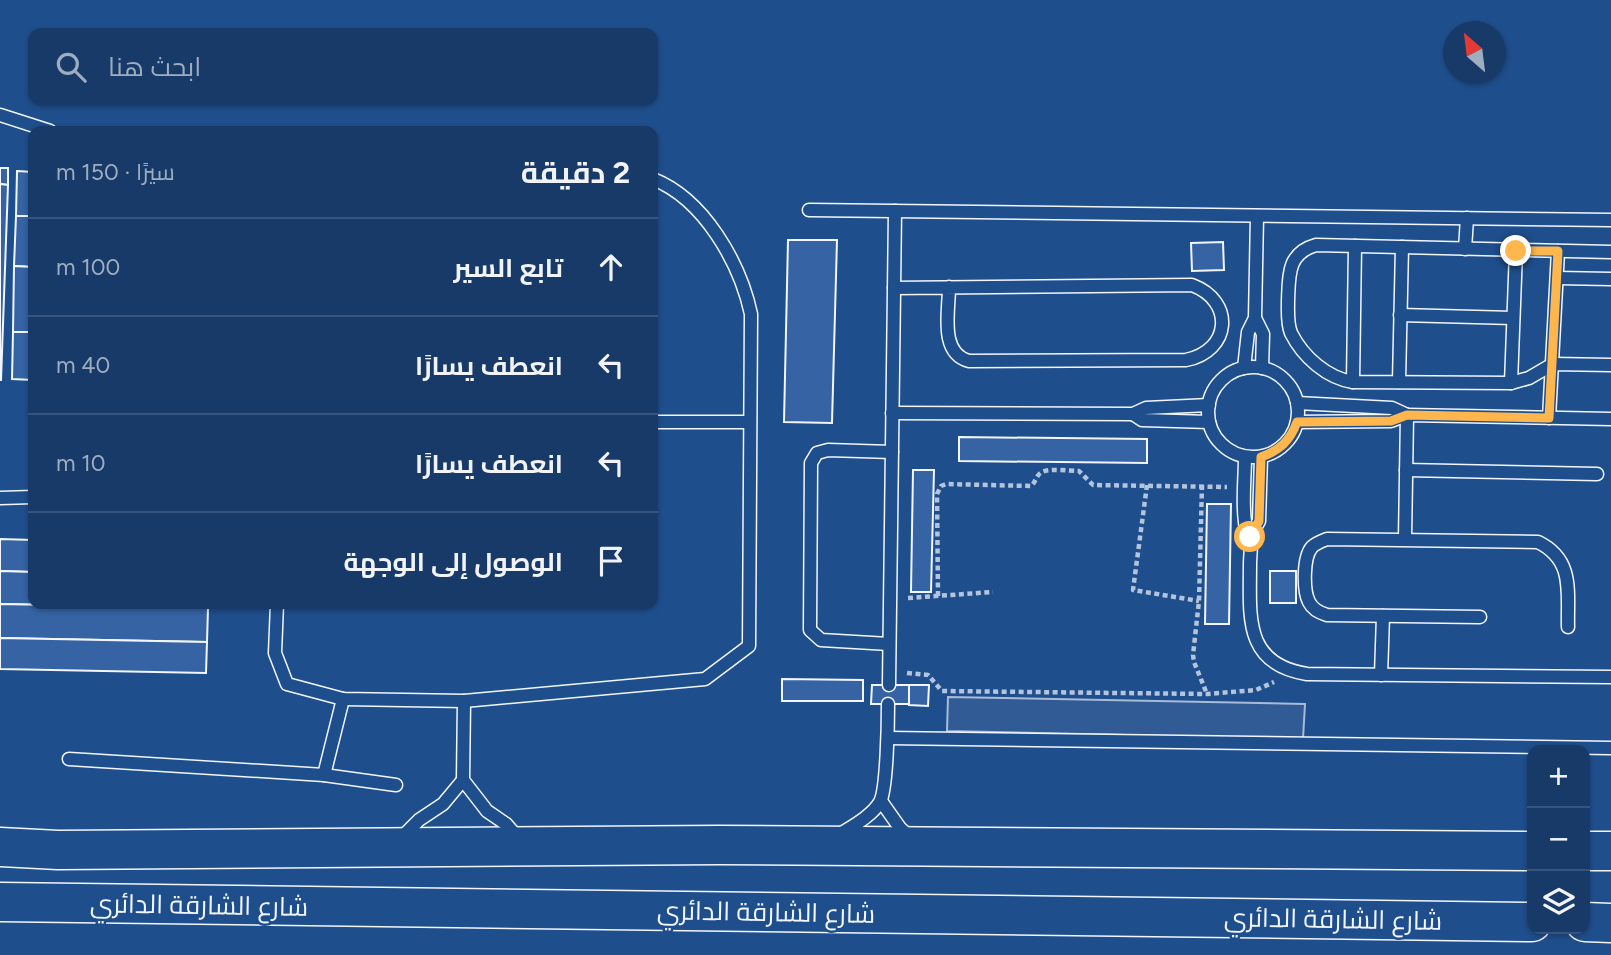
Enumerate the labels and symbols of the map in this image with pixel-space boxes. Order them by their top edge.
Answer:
north arrow [1443,21,1506,84]
route end [1500,235,1531,266]
route start [1234,521,1265,552]
street label: شارع الشارقة الدائري [90,887,308,927]
street label: شارع الشارقة الدائري [657,894,875,934]
street label: شارع الشارقة الدائري [1224,901,1442,941]

